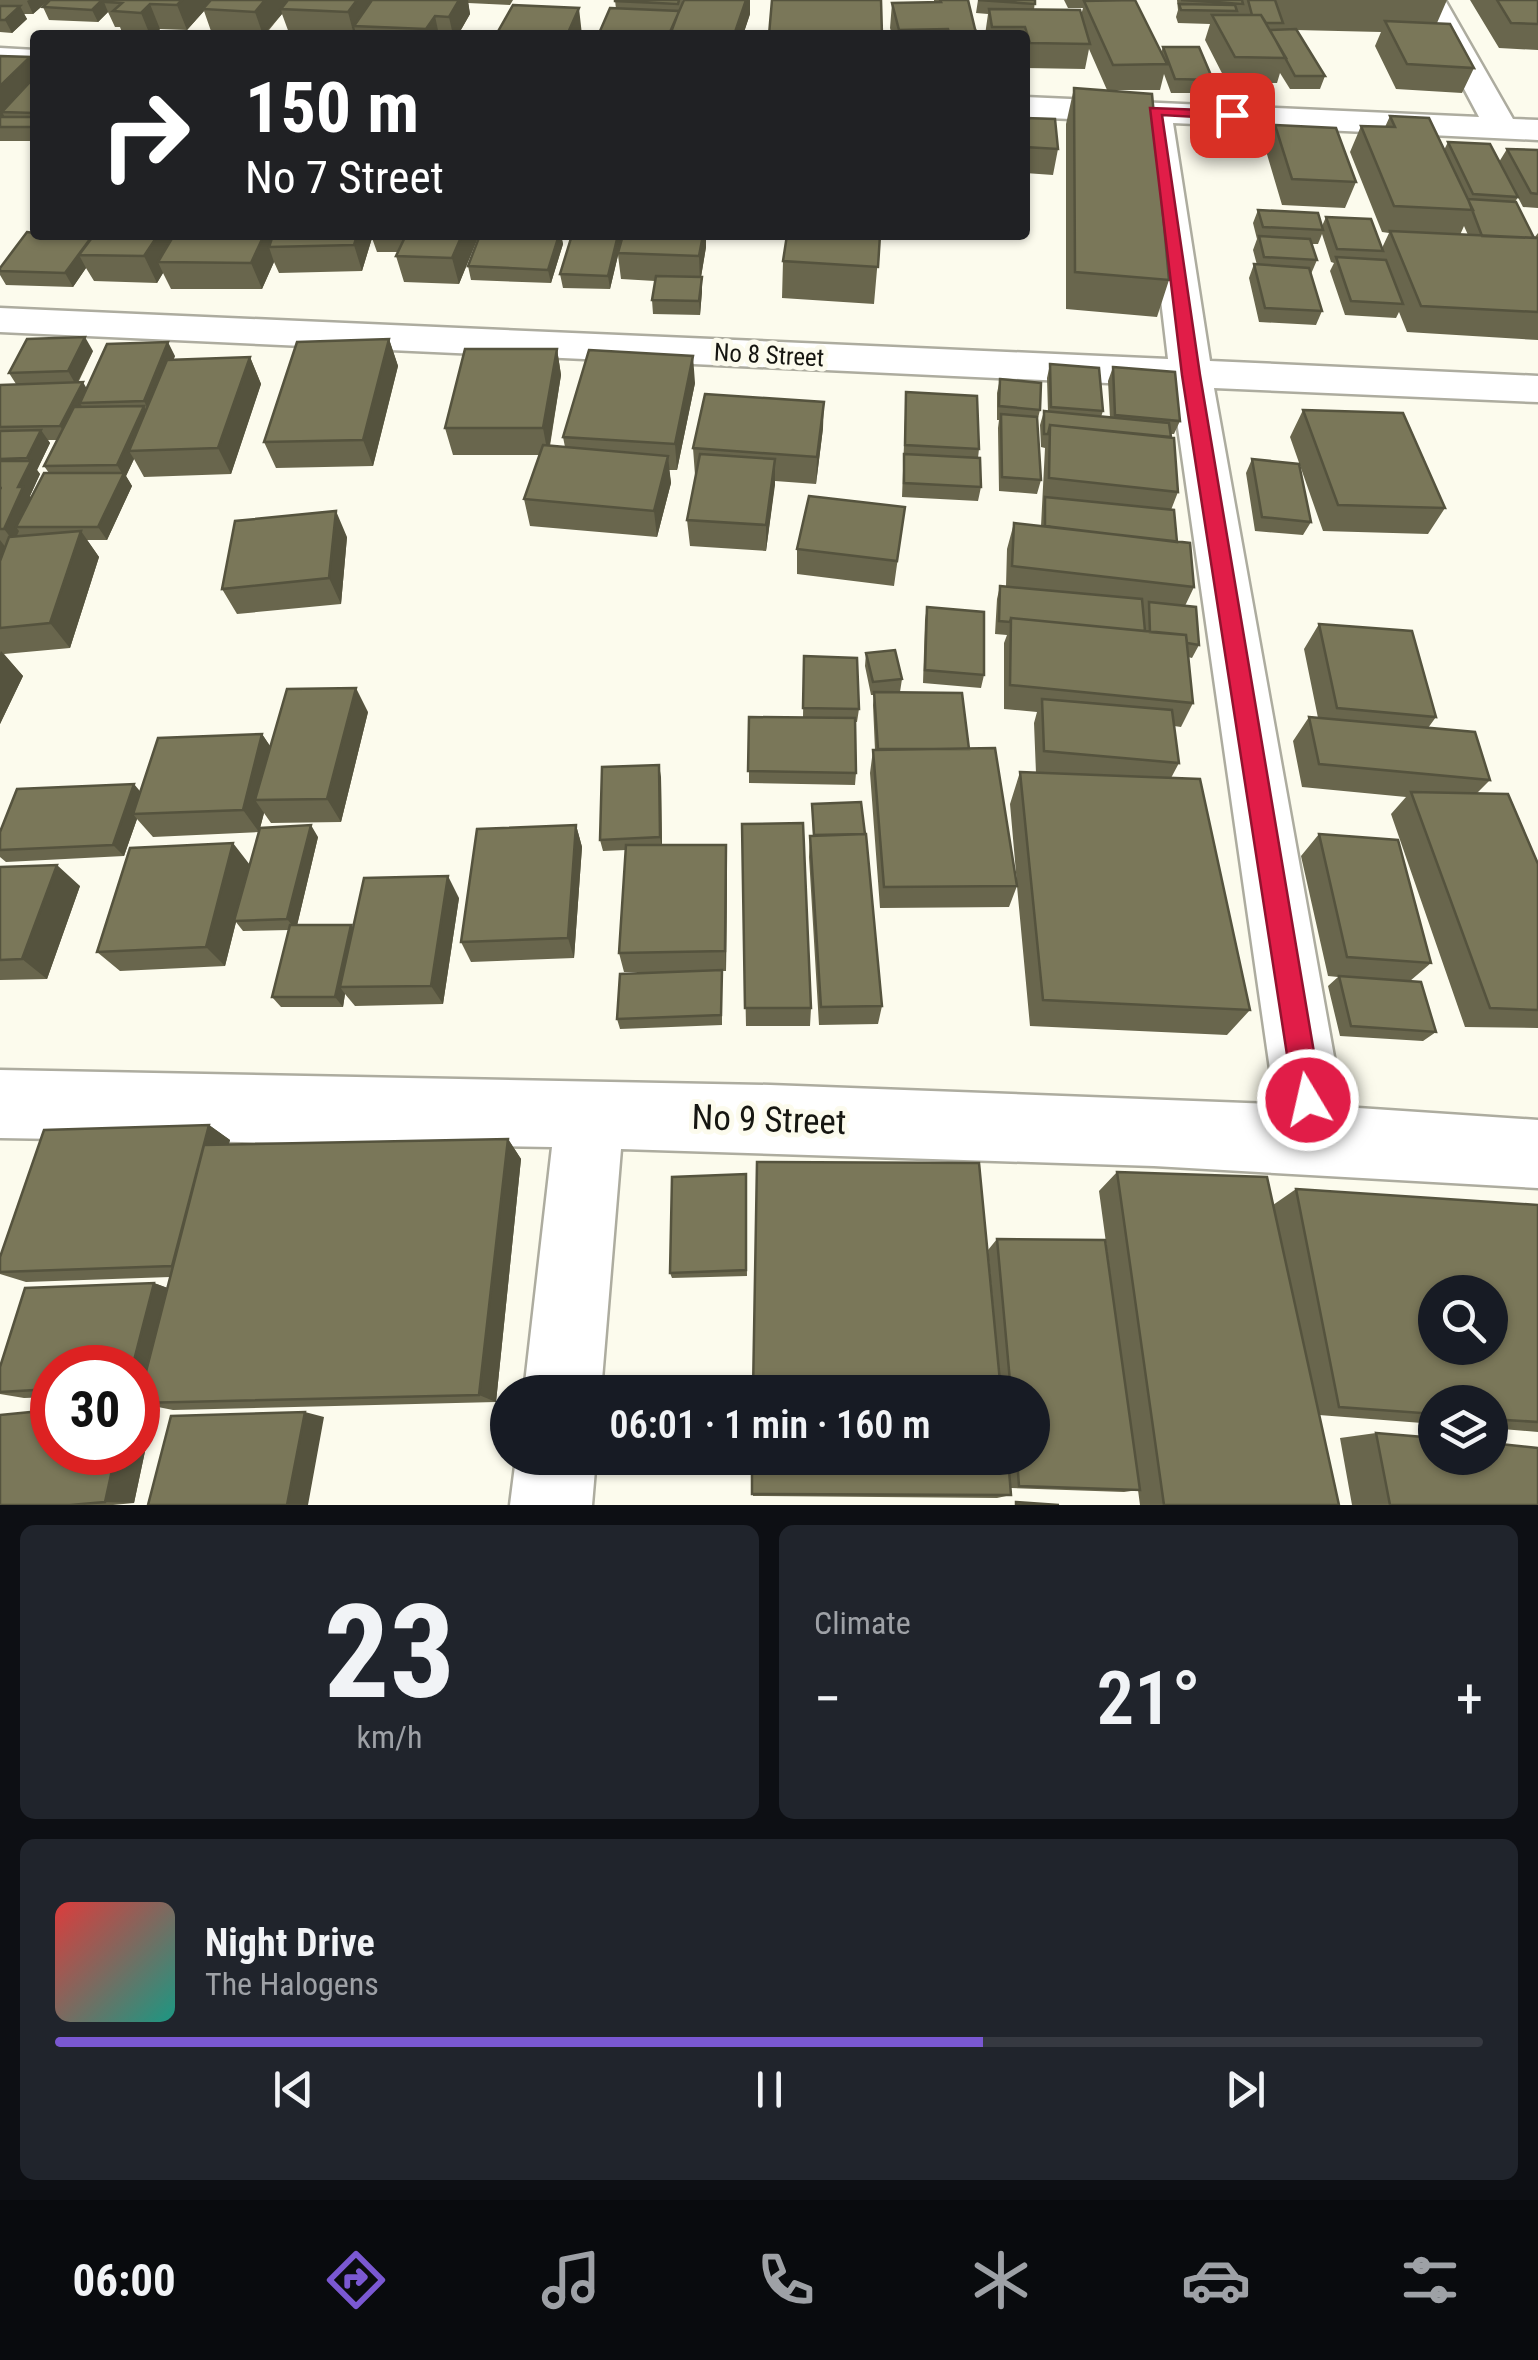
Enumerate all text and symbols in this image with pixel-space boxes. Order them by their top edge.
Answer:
text: 150 m [245,67,419,149]
icon: right [80,70,210,200]
pin [1190,73,1275,158]
icon: arrive [1205,88,1260,143]
text: No 7 Street [245,151,444,204]
street label: No 8 Street [713,338,825,372]
position arrow [1256,1048,1360,1152]
street label: No 9 Street [691,1097,847,1143]
map controls [1418,1275,1508,1475]
button: search [1418,1275,1508,1365]
speed limit sign: 30 [30,1345,160,1475]
button: layers [1418,1385,1508,1475]
text: 06:01 · 1 min · 160 m [610,1403,930,1447]
text: 23 [324,1576,455,1729]
text: Climate [814,1604,911,1642]
text: 21° [1096,1654,1201,1742]
text: − [814,1667,842,1731]
text: + [1456,1667,1483,1731]
text: km/h [357,1718,422,1756]
text: Night Drive [205,1921,375,1965]
text: The Halogens [205,1965,379,2003]
icon: previous [266,2062,321,2117]
icon: pause [742,2062,797,2117]
icon: next [1218,2062,1273,2117]
icon: directions [321,2245,391,2315]
icon: music [536,2245,606,2315]
icon: phone [751,2245,821,2315]
icon: climate [966,2245,1036,2315]
icon: car [1181,2245,1251,2315]
icon: filters [1395,2245,1465,2315]
text: 06:00 [72,2254,176,2307]

